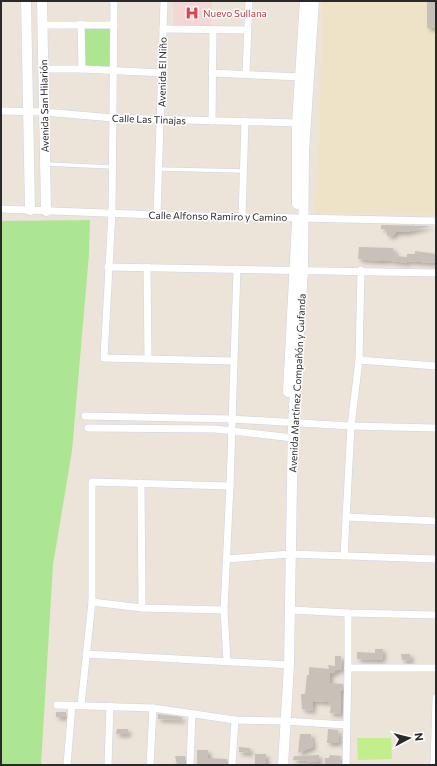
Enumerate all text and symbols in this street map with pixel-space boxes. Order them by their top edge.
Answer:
hospital icon: Nuevo Sullana [184,5,200,21]
place label: Nuevo Sullana [203,7,267,19]
street label: Avenida El Niño [155,37,169,107]
street label: Avenida San Hilarión [37,59,51,153]
street label: Calle Las Tinajas [112,112,187,126]
street label: Calle Alfonso Ramiro y Camino [149,209,287,223]
street label: Avenida Martínez Compañón y Gufanda [286,293,308,473]
north arrow [389,718,429,758]
text: N [412,732,426,742]

